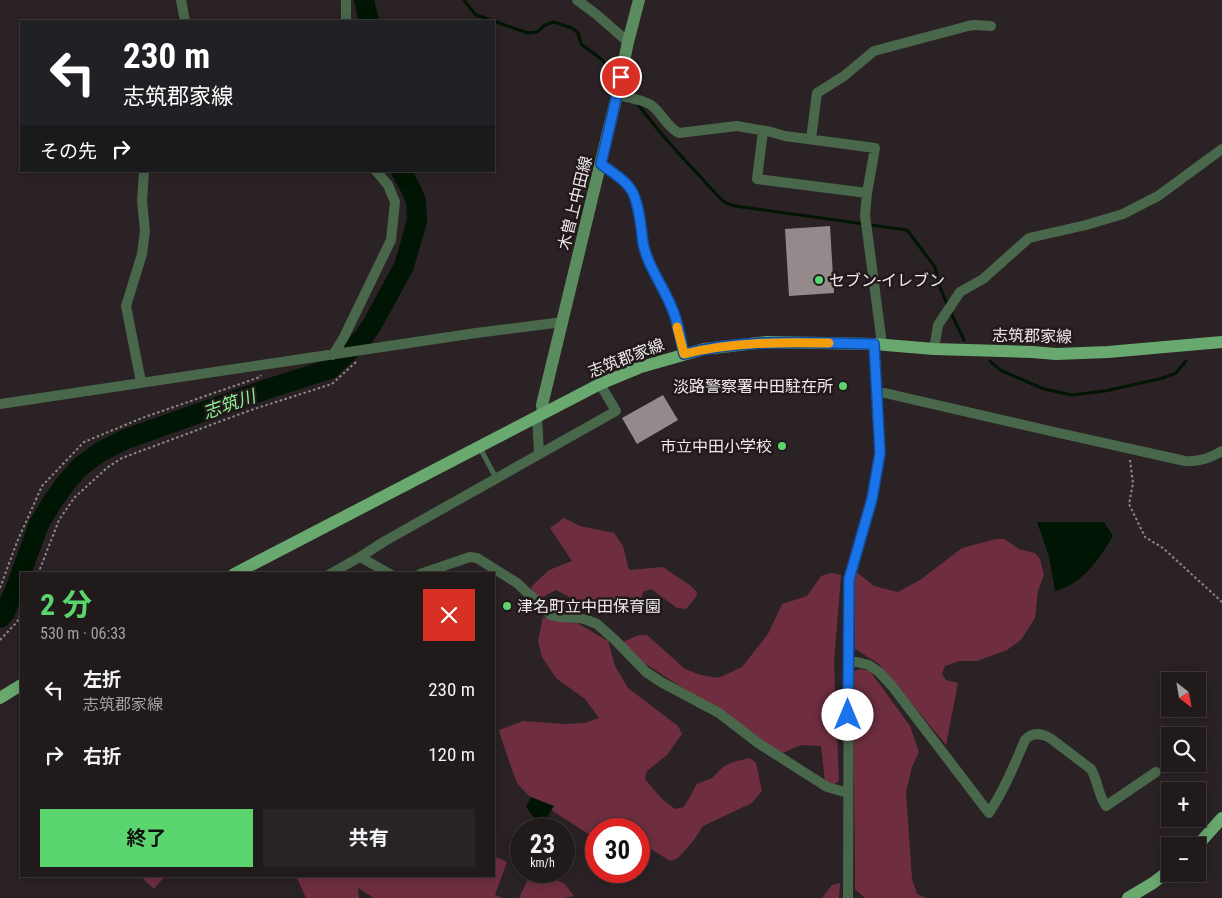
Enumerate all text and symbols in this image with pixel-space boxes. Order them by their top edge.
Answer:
text: 230 m [123,36,210,77]
icon: left [40,40,105,105]
pin [600,56,642,98]
icon: arrive [607,63,635,91]
text: 志筑郡家線 [123,84,233,109]
icon: right [107,135,135,163]
text: その先 [40,140,97,163]
street label: 木曽上中田線 [554,154,596,252]
place label: セブン-イレブン [829,271,945,290]
marker: セブン-イレブン [813,274,825,286]
street label: 志筑郡家線 [992,326,1072,346]
street label: 志筑郡家線 [585,335,667,381]
place label: 淡路警察署中田駐在所 [673,377,833,396]
marker: 淡路警察署中田駐在所 [837,380,849,392]
water label: 志筑川 [200,385,260,423]
place label: 市立中田小学校 [660,437,772,456]
marker: 市立中田小学校 [776,440,788,452]
text: 2 分 [40,587,92,622]
button: close [423,589,475,641]
place label: 津名町立中田保育園 [517,597,661,616]
marker: 津名町立中田保育園 [501,600,513,612]
text: 530 m · 06:33 [40,624,126,643]
text: 左折 [83,668,121,691]
north arrow [1161,672,1206,718]
map controls [1161,672,1206,882]
icon: left [40,676,68,704]
text: 230 m [428,678,475,701]
position arrow [821,688,873,740]
text: 志筑郡家線 [83,695,163,714]
button: search [1161,727,1206,772]
icon: right [40,741,68,769]
text: 120 m [428,743,475,766]
text: 右折 [83,745,121,768]
button: + [1161,782,1206,827]
button: 終了 [40,809,253,867]
button: 共有 [263,809,475,867]
speed limit sign: 30 [585,818,650,883]
text: 23 [530,830,555,859]
button: − [1161,837,1206,882]
text: km/h [530,856,555,870]

